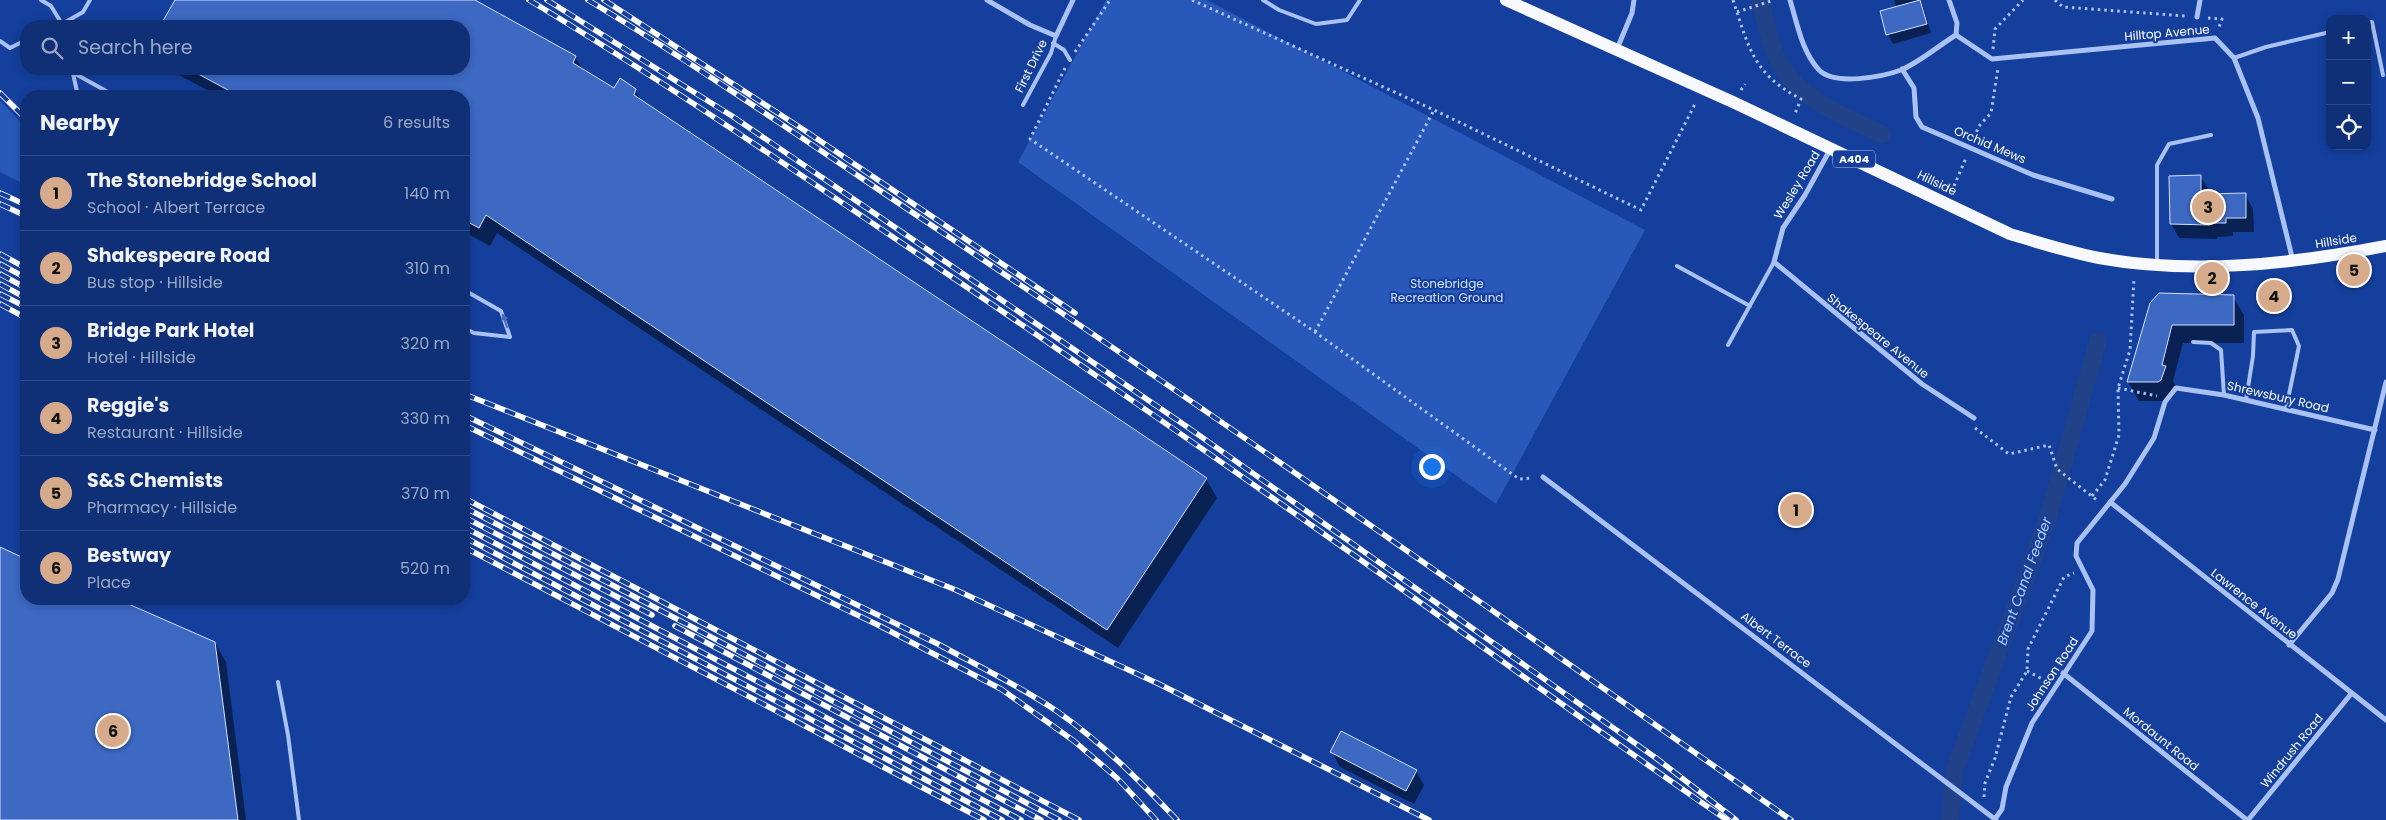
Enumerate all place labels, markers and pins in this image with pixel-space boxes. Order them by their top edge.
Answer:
pin: 3 [2192,188,2224,226]
pin: 5 [2338,251,2370,289]
pin: 2 [2196,259,2228,297]
pin: 4 [2258,277,2290,315]
pin: 1 [1780,491,1812,529]
pin: 6 [97,712,129,750]

